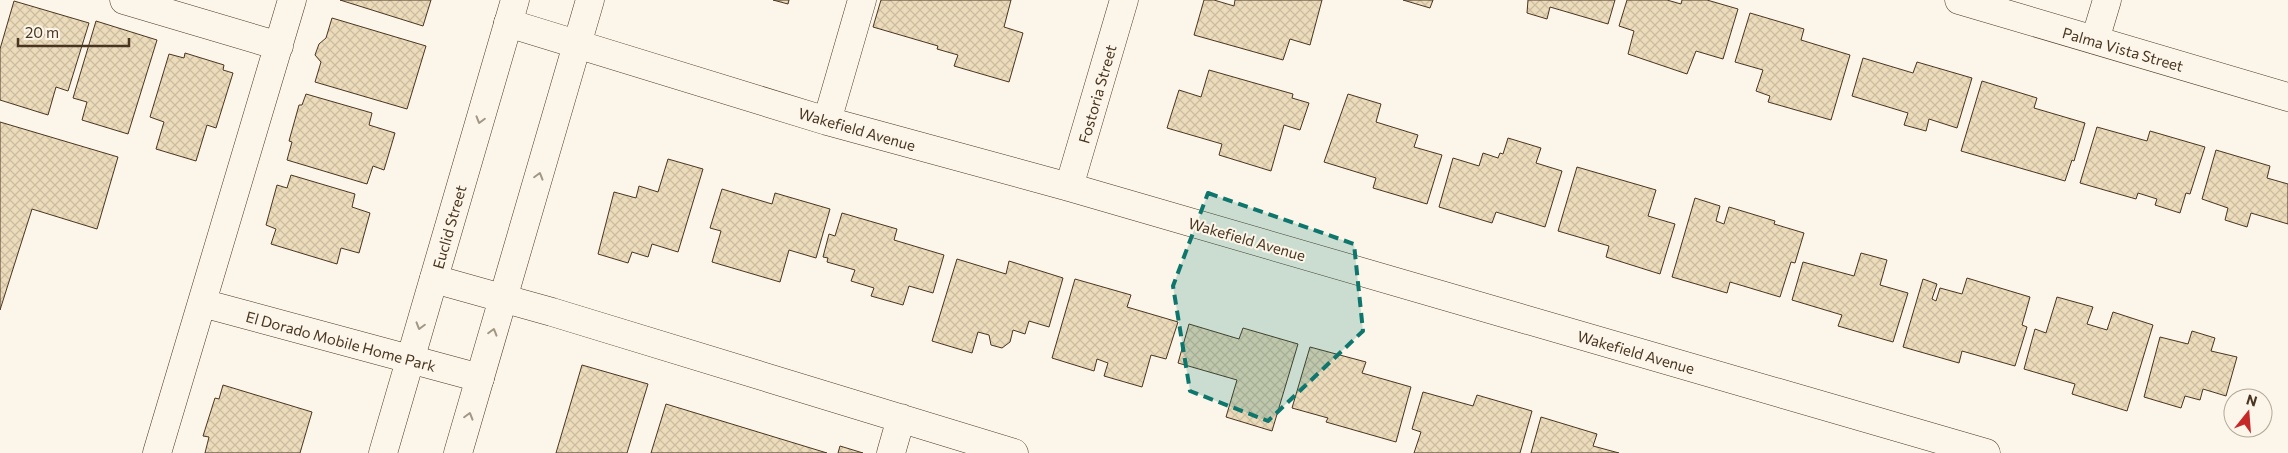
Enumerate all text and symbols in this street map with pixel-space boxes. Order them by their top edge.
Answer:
scale bar [18,15,129,47]
text: 20 m [25,23,59,41]
street label: Palma Vista Street [2060,23,2186,75]
street label: Fostoria Street [1074,43,1120,145]
street label: Wakefield Avenue [796,104,918,154]
one-way arrow [475,116,486,124]
one-way arrow [533,172,543,180]
street label: Euclid Street [428,183,470,271]
street label: Wakefield Avenue [1186,214,1308,264]
street label: El Dorado Mobile Home Park [244,307,438,375]
one-way arrow [416,321,426,329]
street label: Wakefield Avenue [1575,327,1697,377]
one-way arrow [488,328,498,336]
north arrow [2223,388,2273,438]
text: N [2244,390,2259,410]
one-way arrow [463,412,473,420]

